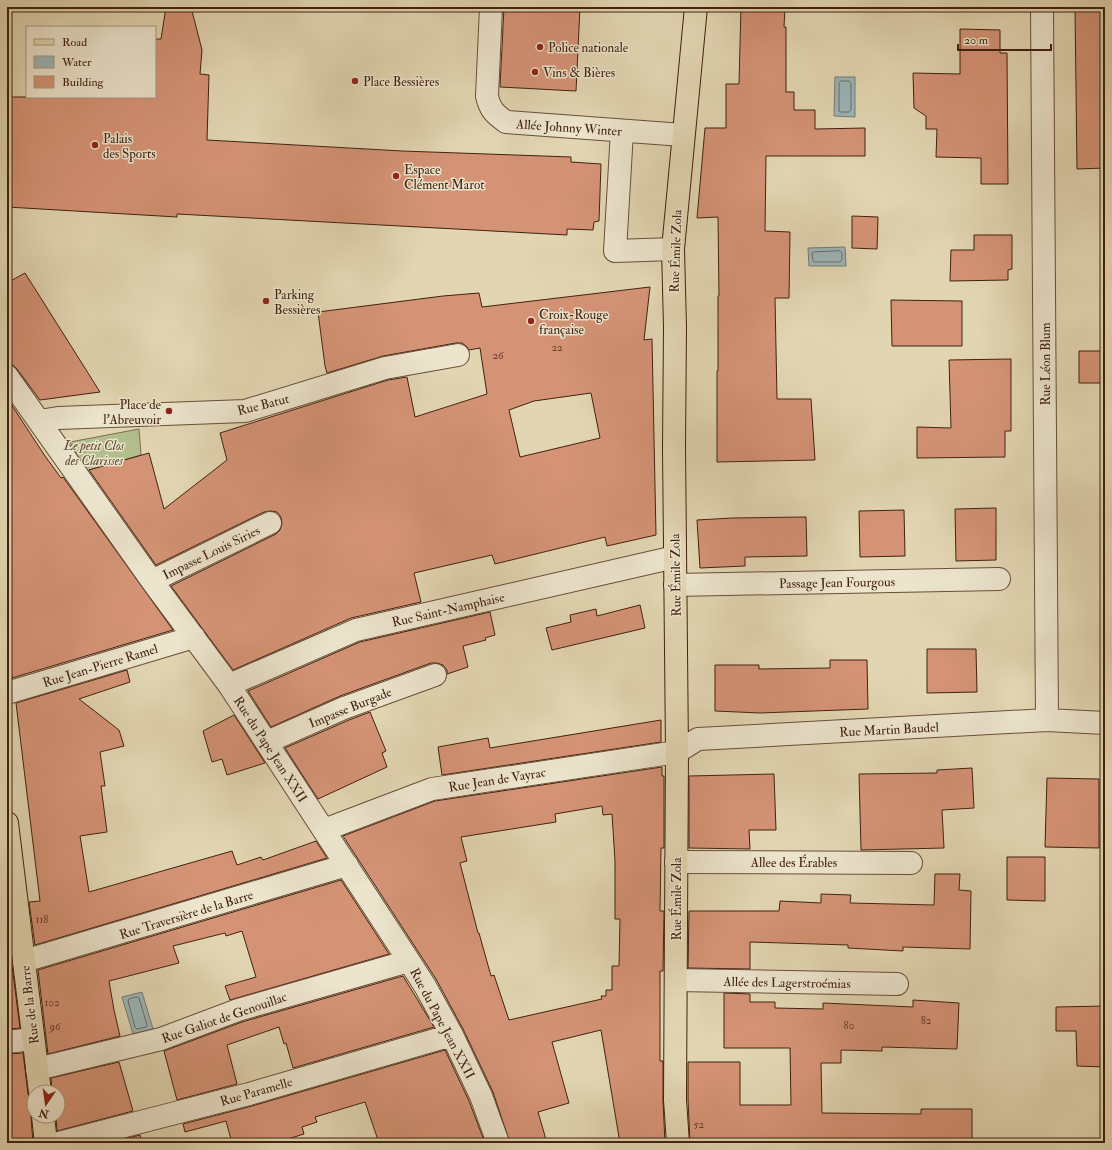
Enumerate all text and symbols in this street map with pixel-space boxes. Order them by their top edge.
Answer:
legend [26,26,156,98]
scale bar [958,26,1051,52]
text: 20 m [964,33,989,48]
text: Road [62,35,87,50]
place label: Police nationale [548,40,629,56]
marker: Police nationale [535,42,545,52]
text: Water [61,55,92,70]
place label: Vins & Bières [543,65,616,81]
marker: Vins & Bières [530,67,540,77]
place label: Place Bessières [363,74,440,90]
text: Building [62,75,105,90]
marker: Place Bessières [350,76,360,86]
street label: Allée Johnny Winter [514,116,623,141]
place label: Palais des Sports [103,131,156,163]
marker: Palais des Sports [90,140,100,150]
place label: Espace Clément Marot [404,162,484,193]
marker: Espace Clément Marot [391,171,401,181]
street label: Rue Émile Zola [666,209,685,293]
place label: Parking Bessières [274,287,321,318]
marker: Parking Bessières [261,296,271,306]
place label: Croix-Rouge française [539,307,609,338]
marker: Croix-Rouge française [526,316,536,326]
street label: Rue Léon Blum [1038,322,1054,406]
house number: 22 [551,341,563,354]
house number: 26 [492,349,505,362]
street label: Rue Batut [236,391,291,419]
place label: Place de l'Abreuvoir [103,397,162,428]
marker: Place de l'Abreuvoir [164,406,174,416]
park label: Le petit Clos des Clarisses [63,438,125,469]
street label: Impasse Louis Siries [160,522,264,584]
street label: Rue Émile Zola [666,533,685,617]
street label: Passage Jean Fourgous [779,574,896,592]
street label: Rue Saint-Namphaise [390,589,507,632]
street label: Rue Jean-Pierre Ramel [41,641,161,691]
street label: Impasse Burgade [307,684,395,733]
street label: Rue du Pape Jean XXII [229,693,310,806]
street label: Rue Martin Baudel [839,719,940,741]
street label: Rue Jean de Vayrac [447,764,547,797]
street label: Allee des Érables [750,854,838,871]
street label: Rue Émile Zola [668,857,685,941]
street label: Rue Traversière de la Barre [117,887,256,943]
house number: 118 [35,913,49,926]
street label: Rue de la Barre [17,964,43,1045]
street label: Rue du Pape Jean XXII [405,965,478,1082]
street label: Allée des Lagerstroémias [722,974,851,992]
street label: Rue Galiot de Genouillac [160,989,289,1047]
house number: 102 [44,996,60,1009]
house number: 82 [921,1014,932,1027]
house number: 80 [844,1019,855,1032]
house number: 96 [48,1020,62,1033]
street label: Rue Paramelle [218,1074,295,1110]
north arrow [26,1084,66,1124]
text: N [36,1106,51,1121]
house number: 52 [694,1118,705,1131]

